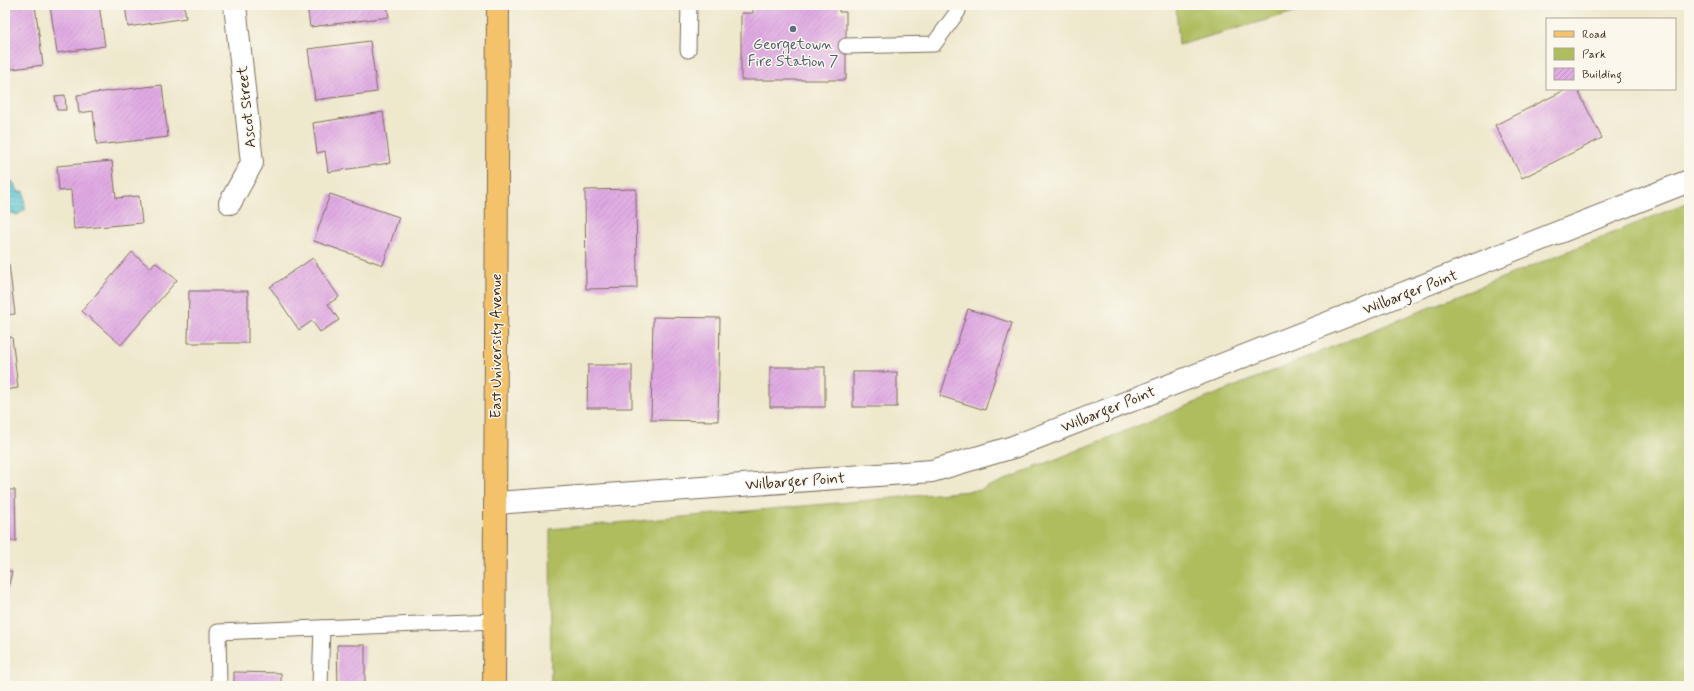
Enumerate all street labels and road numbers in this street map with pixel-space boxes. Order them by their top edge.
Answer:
street label: Ascot Street [233,65,261,149]
street label: Wilbarger Point [1360,266,1461,321]
street label: East University Avenue [487,273,507,418]
street label: Wilbarger Point [1058,382,1159,439]
street label: Wilbarger Point [745,469,846,496]

